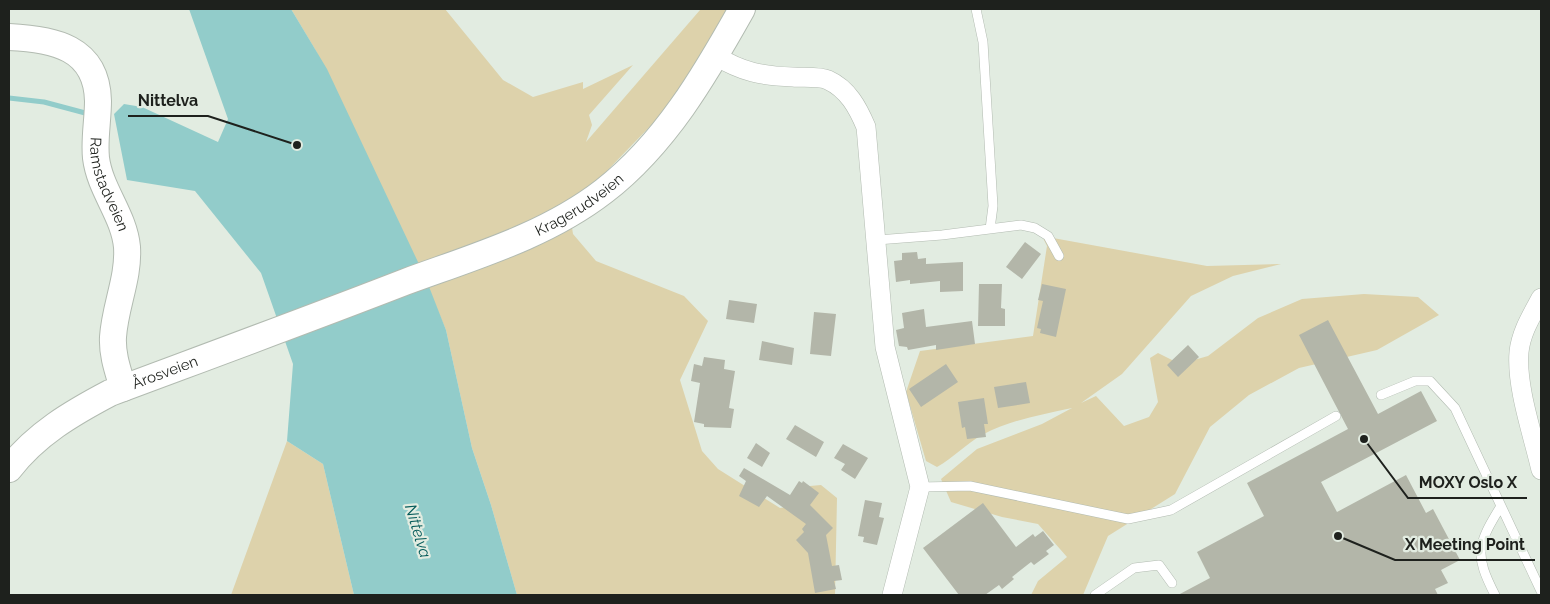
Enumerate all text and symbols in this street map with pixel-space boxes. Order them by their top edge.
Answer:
callout: Nittelva [128,85,208,116]
text: Nittelva [138,91,198,110]
street label: Ramstadveien [86,137,132,234]
street label: Kragerudveien [532,170,627,240]
street label: Årosveien [130,352,200,393]
callout: MOXY Oslo X [1408,467,1527,498]
text: MOXY Oslo X [1419,473,1518,492]
water label: Nittelva [401,502,435,561]
callout: X Meeting Point [1395,529,1535,560]
text: X Meeting Point [1404,535,1525,554]

